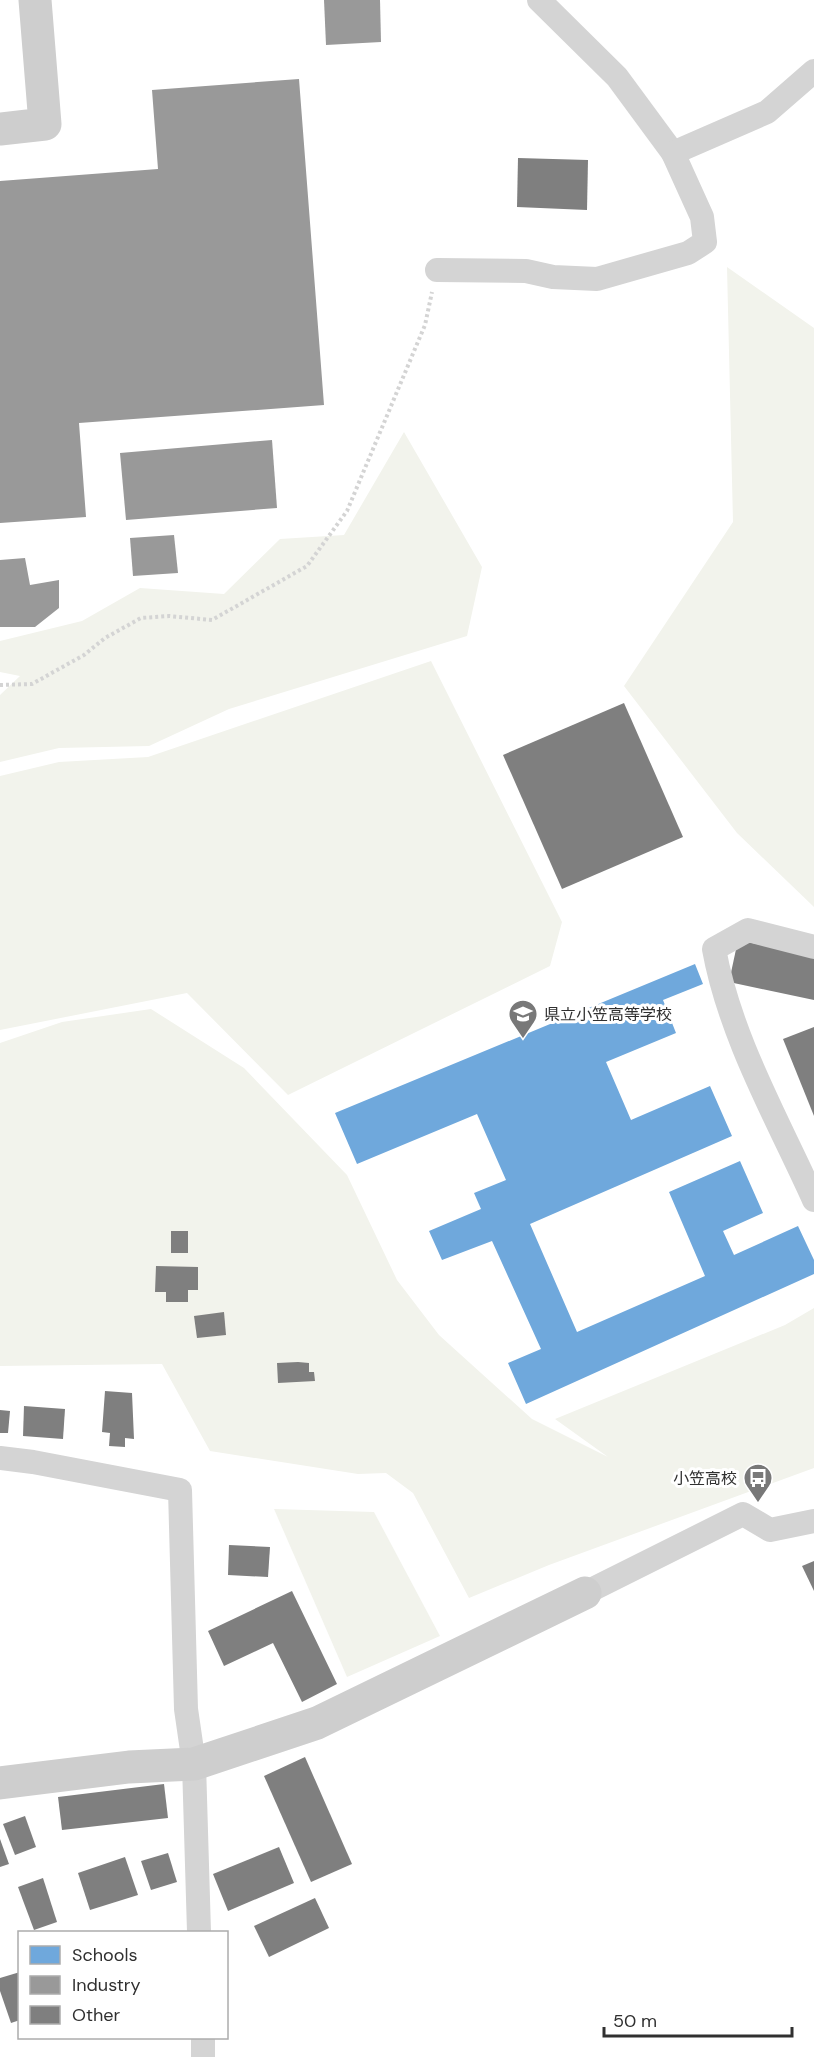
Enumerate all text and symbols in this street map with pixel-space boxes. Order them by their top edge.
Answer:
school or university icon: 県立小笠高等学校 [507,998,539,1040]
place label: 県立小笠高等学校 [544,1004,672,1025]
bus stop icon: 小笠高校 [742,1462,774,1504]
place label: 小笠高校 [673,1468,737,1489]
legend [18,1931,228,2039]
text: Schools [72,1943,137,1967]
text: Industry [72,1973,141,1997]
scale bar [604,2000,792,2038]
text: Other [72,2003,121,2027]
text: 50 m [613,2009,657,2033]

